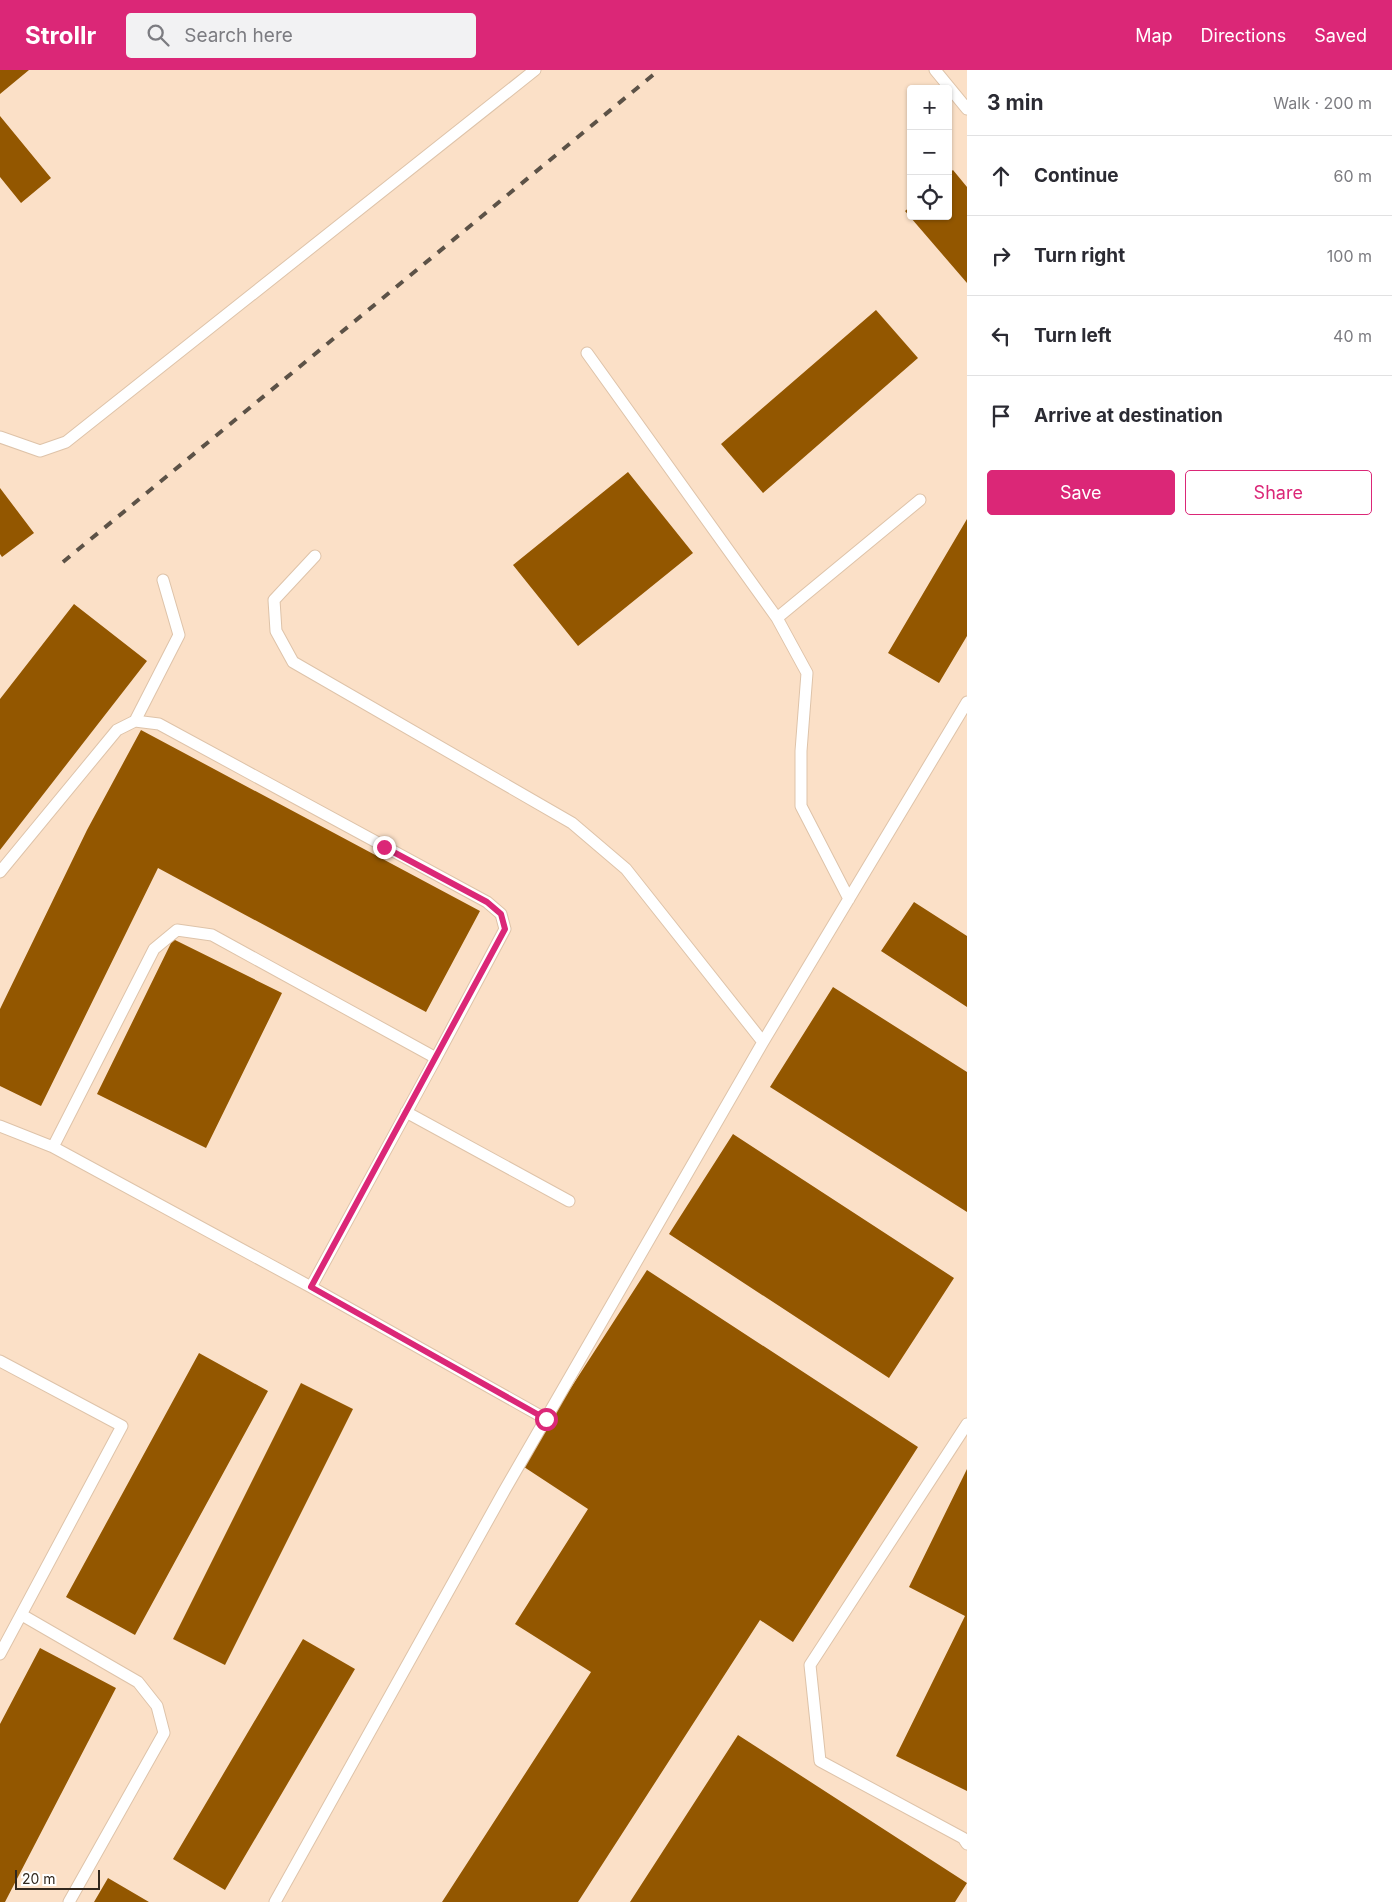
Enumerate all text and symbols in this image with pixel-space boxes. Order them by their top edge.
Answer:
search box [126,13,476,58]
text: Strollr [25,21,96,50]
icon: search [144,21,172,49]
text: Search here [184,24,293,47]
text: Map [1135,25,1173,46]
text: Directions [1201,25,1286,46]
text: Saved [1314,25,1367,46]
map controls [907,85,952,220]
button: + [907,85,952,130]
text: 3 min [987,90,1043,115]
text: Walk · 200 m [1273,93,1372,113]
button: − [907,130,952,175]
icon: ahead [987,162,1015,190]
text: Continue [1034,164,1119,187]
text: 60 m [1333,166,1372,186]
button: locate [907,175,952,220]
icon: right [987,242,1015,270]
text: Turn right [1034,244,1125,267]
text: 100 m [1327,246,1372,266]
icon: left [987,322,1015,350]
text: Turn left [1034,324,1112,347]
text: 40 m [1333,326,1372,346]
icon: arrive [987,402,1015,430]
text: Arrive at destination [1034,404,1223,427]
button: Save [987,470,1175,515]
button: Share [1185,470,1372,515]
route end [373,836,396,859]
route start [535,1408,558,1431]
scale bar [15,1867,100,1890]
text: 20 m [22,1870,56,1887]

